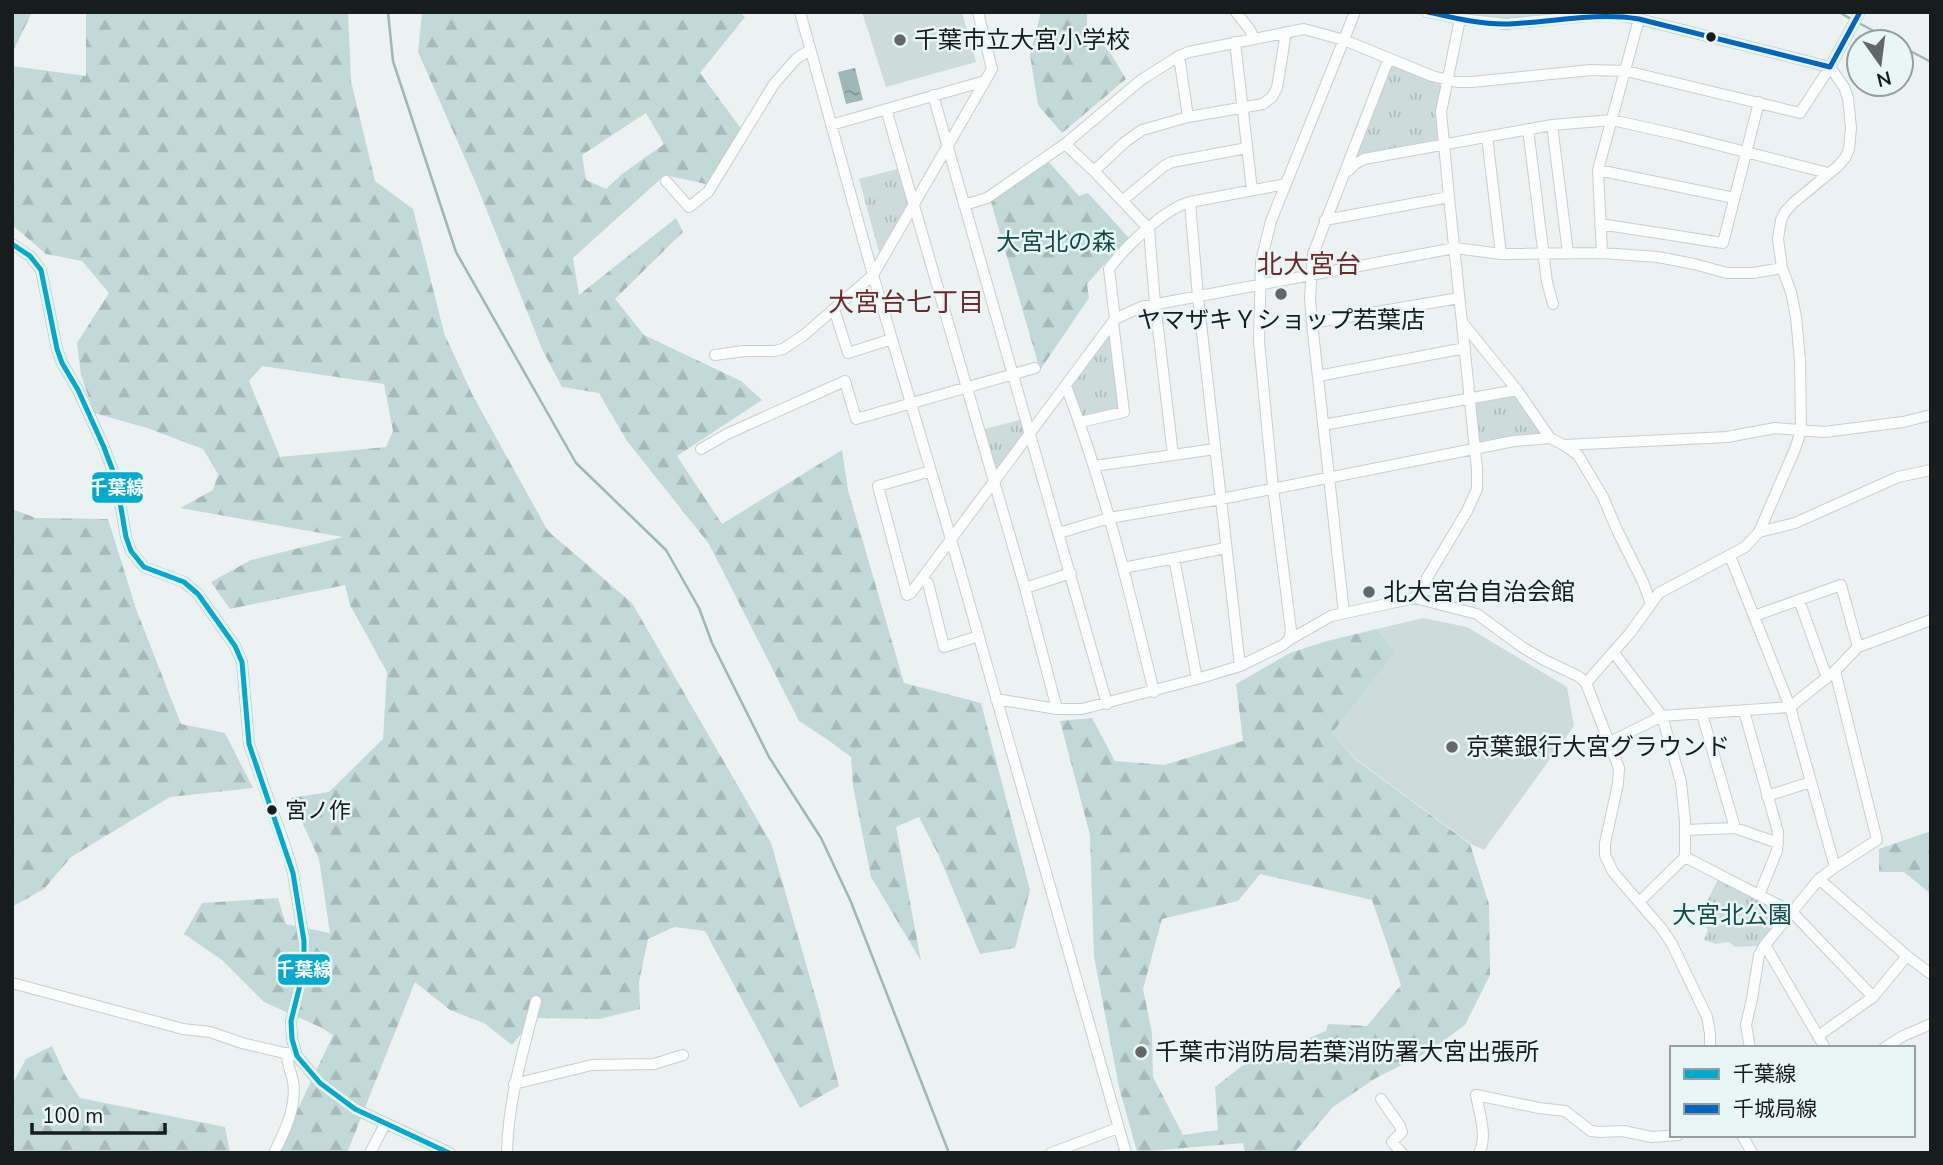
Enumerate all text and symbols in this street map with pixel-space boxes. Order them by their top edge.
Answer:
place label: 千葉市立大宮小学校 [914,24,1130,56]
north arrow [1845,28,1915,98]
unlabelled marker [1704,30,1718,44]
marker: 千葉市立大宮小学校 [892,32,908,48]
text: N [1874,64,1894,93]
park label: 大宮北の森 [996,226,1116,258]
district label: 北大宮台 [1257,247,1361,282]
district label: 大宮台七丁目 [828,285,984,320]
marker: ヤマザキＹショップ若葉店 [1273,286,1289,302]
place label: ヤマザキＹショップ若葉店 [1137,304,1425,336]
line badge: 千葉線 [91,471,144,504]
text: 千葉線 [88,475,146,501]
place label: 北大宮台自治会館 [1383,576,1575,608]
marker: 北大宮台自治会館 [1361,584,1377,600]
place label: 京葉銀行大宮グラウンド [1466,731,1730,763]
marker: 京葉銀行大宮グラウンド [1444,739,1460,755]
place label: 宮ノ作 [285,796,351,826]
marker: 宮ノ作 [265,803,279,817]
park label: 大宮北公園 [1672,899,1792,931]
line badge: 千葉線 [277,953,331,986]
text: 千葉線 [275,957,333,983]
place label: 千葉市消防局若葉消防署大宮出張所 [1155,1036,1539,1068]
marker: 千葉市消防局若葉消防署大宮出張所 [1133,1044,1149,1060]
legend [1670,1046,1915,1137]
text: 千葉線 [1733,1060,1796,1088]
scale bar [32,1092,164,1136]
text: 千城局線 [1733,1095,1817,1123]
text: 100 m [42,1102,103,1130]

